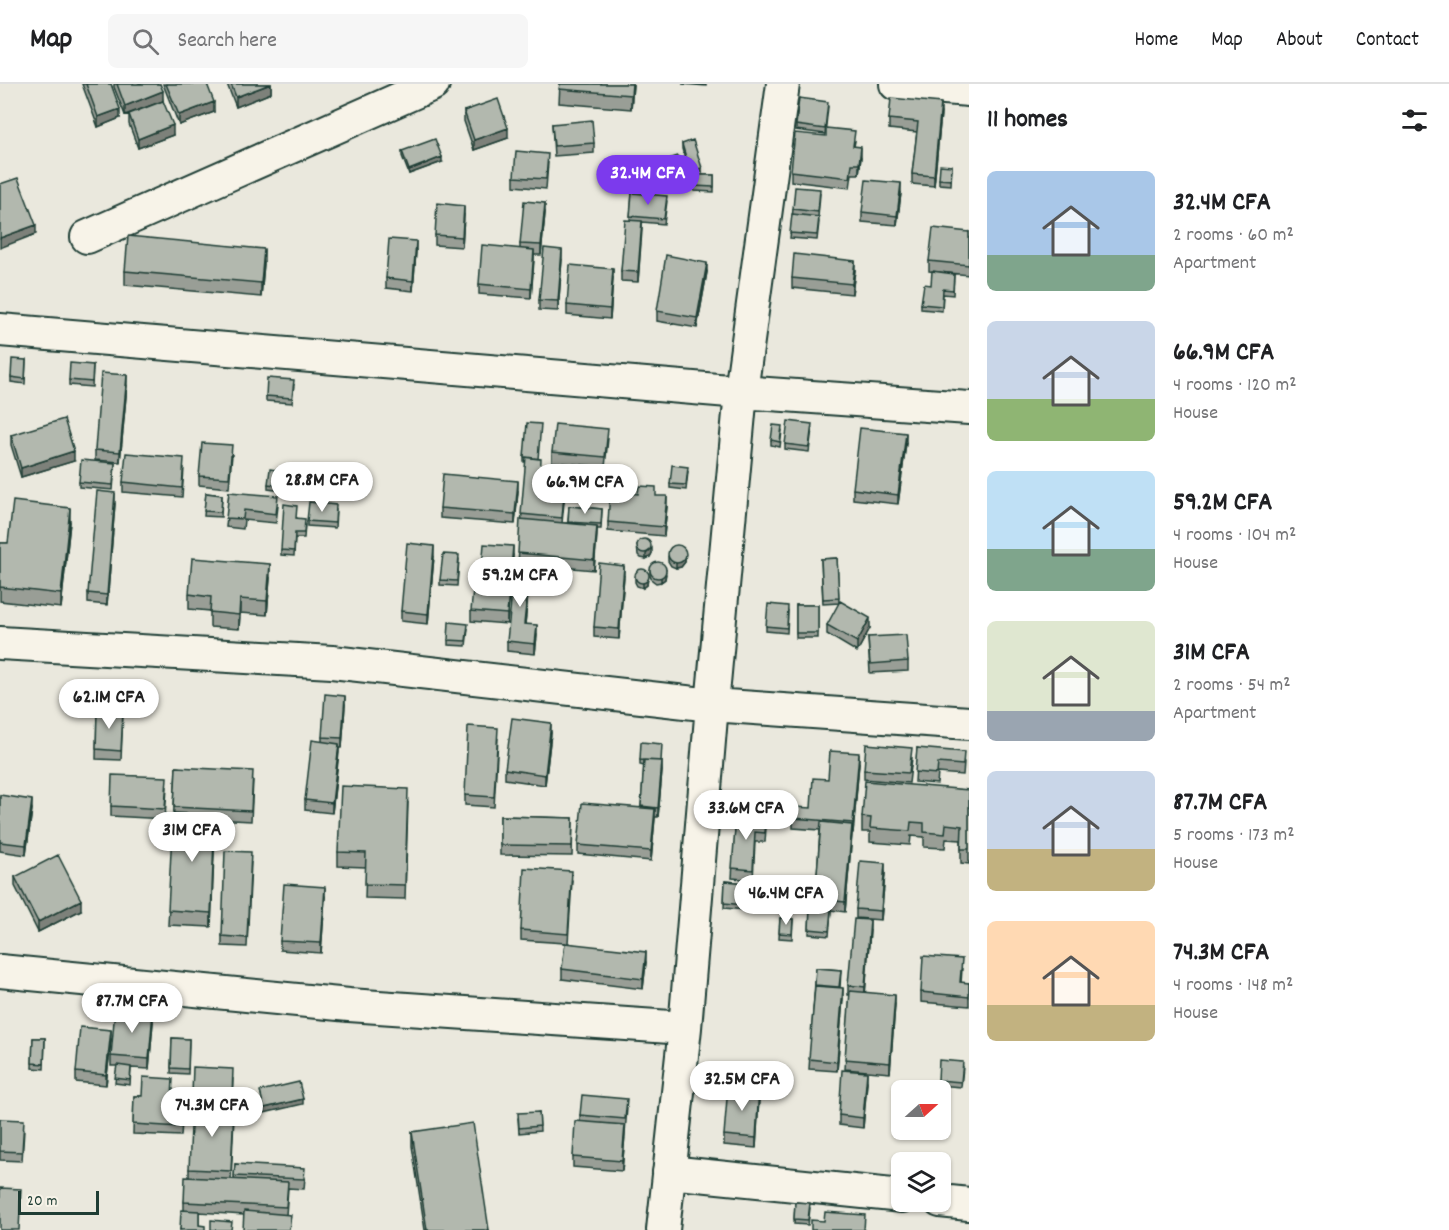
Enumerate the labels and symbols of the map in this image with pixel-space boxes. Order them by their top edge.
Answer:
pin: 32.4M CFA [579,155,717,206]
pin: 28.8M CFA [253,462,391,513]
pin: 66.9M CFA [516,464,654,515]
pin: 59.2M CFA [451,557,589,608]
pin: 62.1M CFA [40,679,178,730]
pin: 33.6M CFA [677,790,815,841]
pin: 31M CFA [137,812,247,863]
pin: 46.4M CFA [717,875,855,926]
pin: 87.7M CFA [63,983,201,1034]
pin: 32.5M CFA [673,1061,811,1112]
north arrow [891,1080,951,1140]
pin: 74.3M CFA [143,1087,281,1138]
scale bar [18,1188,99,1216]

